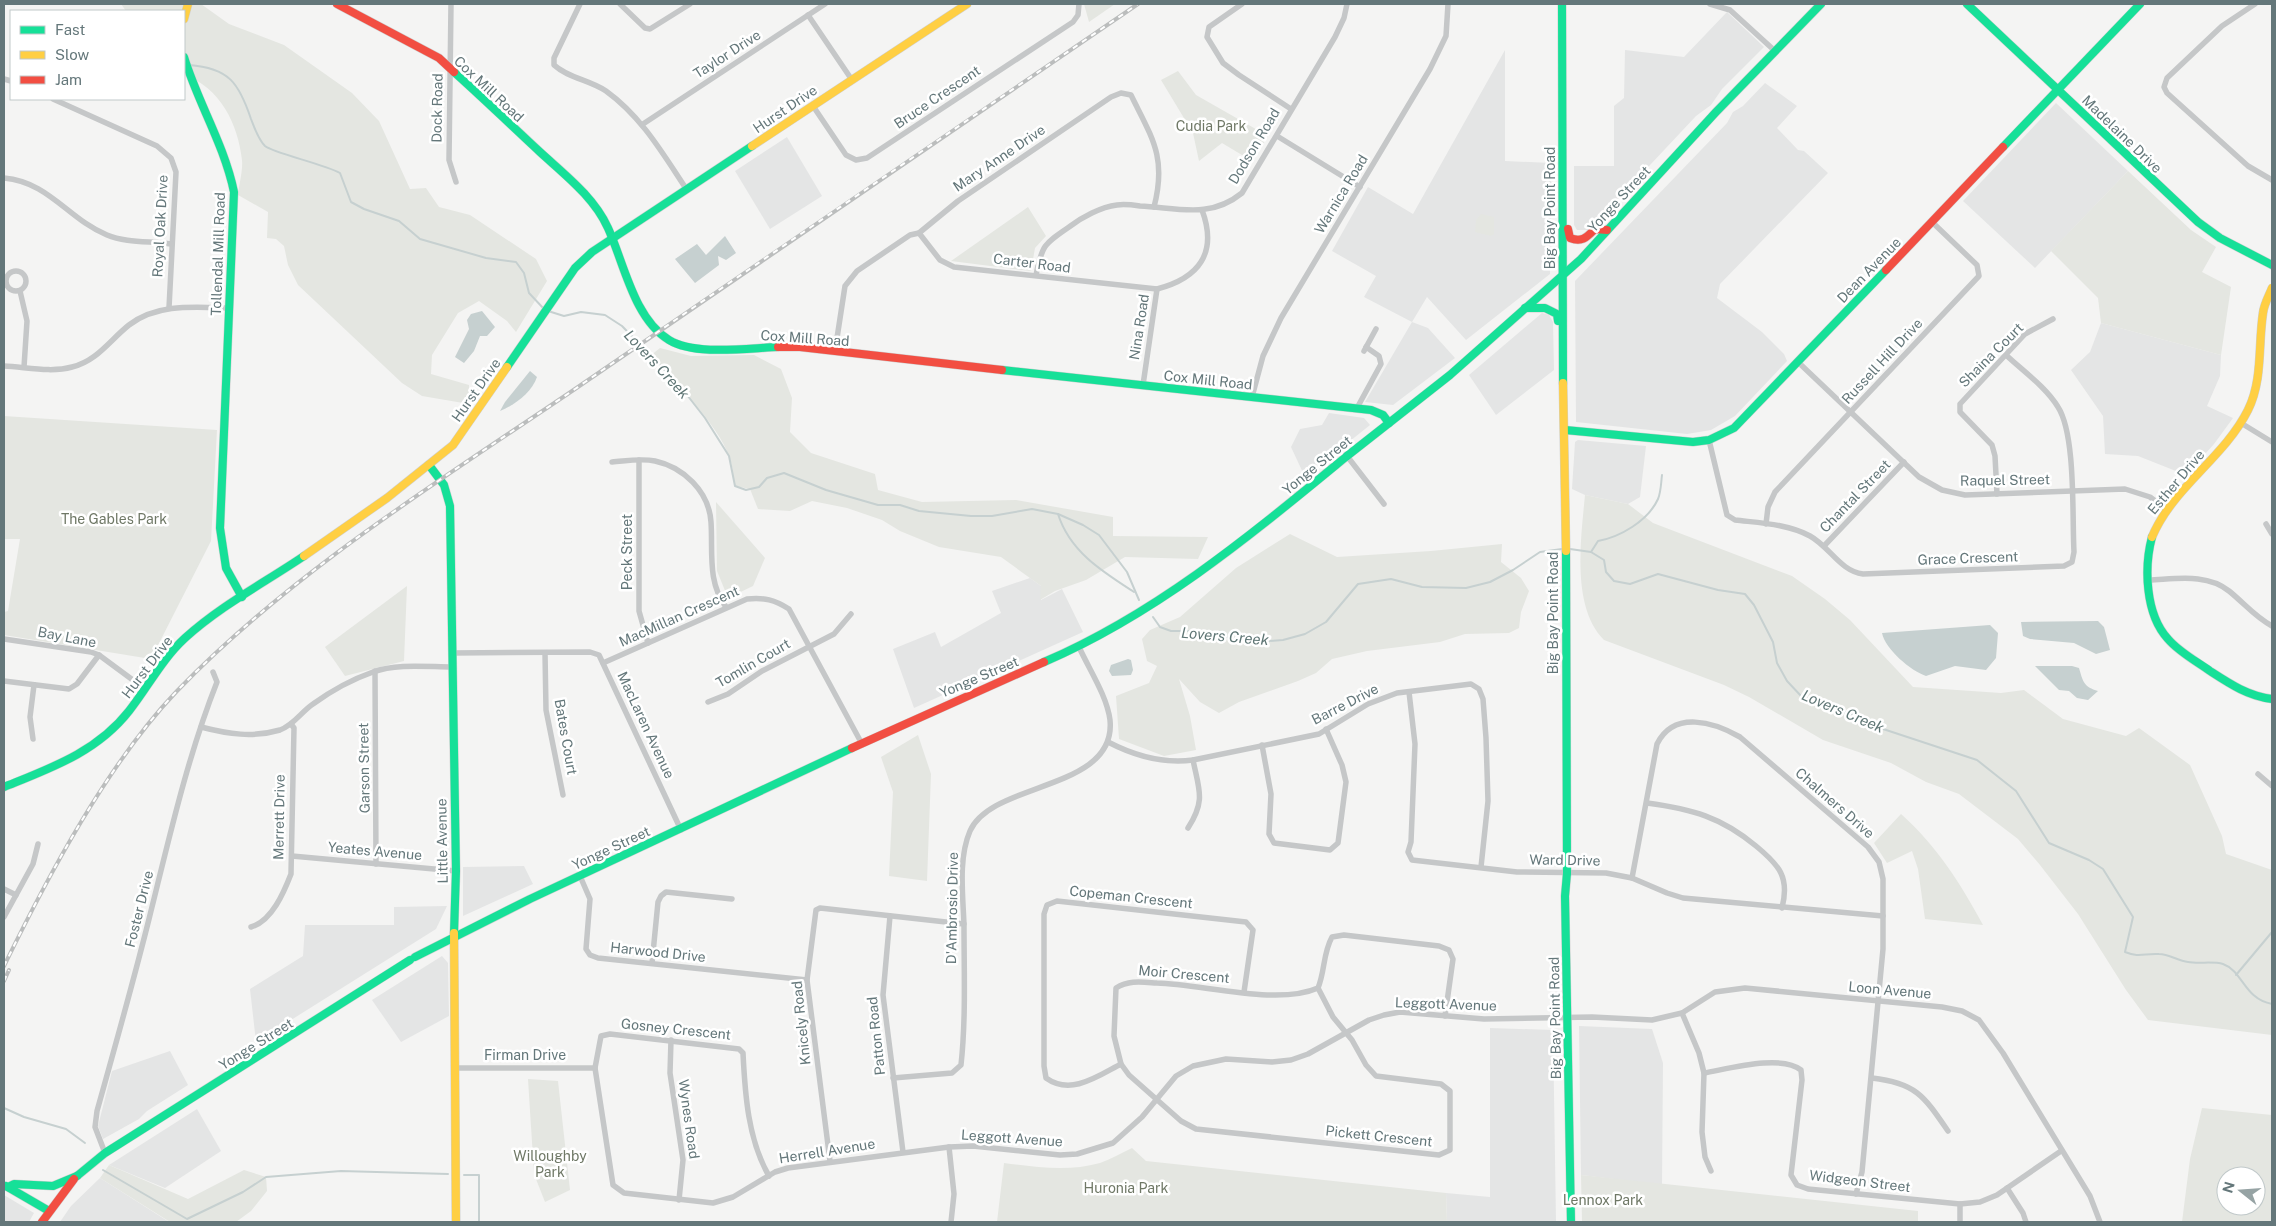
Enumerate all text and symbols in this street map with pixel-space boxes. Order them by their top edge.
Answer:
legend [10,10,185,100]
text: Fast [55,21,85,38]
street label: Taylor Drive [690,26,764,82]
text: Slow [55,46,90,63]
street label: Cox Mill Road [451,53,527,125]
street label: Bruce Crescent [891,62,983,132]
text: Jam [55,71,82,88]
street label: Dock Road [428,73,446,143]
street label: Hurst Drive [750,82,820,136]
street label: Madelaine Drive [2079,92,2165,176]
street label: Dodson Road [1225,105,1283,187]
park label: Cudia Park [1176,118,1246,134]
street label: Mary Anne Drive [950,121,1048,195]
street label: Big Bay Point Road [1542,147,1558,269]
street label: Warnica Road [1311,152,1371,236]
street label: Yonge Street [1584,163,1654,235]
street label: Royal Oak Drive [149,174,171,278]
street label: Tollendal Mill Road [208,192,228,316]
street label: Dean Avenue [1834,234,1904,306]
street label: Carter Road [992,250,1072,276]
street label: Nina Road [1126,293,1152,361]
street label: Russell Hill Drive [1838,315,1926,407]
street label: Shaina Court [1956,320,2026,390]
water label: Lovers Creek [621,326,694,403]
street label: Cox Mill Road [760,327,850,349]
street label: Hurst Drive [448,355,504,425]
street label: Cox Mill Road [1163,367,1253,393]
street label: Yonge Street [1279,432,1355,498]
street label: Esther Drive [2144,446,2208,518]
street label: Chantal Street [1816,456,1894,536]
street label: Raquel Street [1960,471,2050,489]
park label: The Gables Park [61,511,167,527]
street label: Peck Street [619,514,635,590]
street label: Grace Crescent [1917,548,2019,568]
street label: Big Bay Point Road [1545,552,1561,674]
street label: MacMillan Crescent [617,582,741,650]
street label: Bay Lane [36,623,98,651]
water label: Lovers Creek [1181,624,1270,648]
street label: Hurst Drive [118,633,176,701]
street label: Tomlin Court [713,635,793,691]
street label: Yonge Street [937,653,1021,701]
street label: MacLaren Avenue [614,669,678,781]
street label: Barre Drive [1309,680,1381,728]
water label: Lovers Creek [1799,686,1888,736]
street label: Bates Court [551,698,581,776]
street label: Garson Street [355,722,373,814]
street label: Chalmers Drive [1792,764,1878,842]
street label: Merrett Drive [270,774,288,860]
street label: Little Avenue [433,798,451,884]
street label: Yonge Street [569,823,653,873]
street label: Yeates Avenue [327,839,423,863]
street label: Ward Drive [1529,851,1601,869]
street label: D'Ambrosio Drive [943,852,961,964]
street label: Foster Drive [122,869,156,949]
street label: Copeman Crescent [1069,883,1193,911]
street label: Harwood Drive [609,939,707,965]
street label: Big Bay Point Road [1546,957,1564,1079]
street label: Moir Crescent [1138,962,1230,986]
street label: Loon Avenue [1848,978,1932,1002]
street label: Knicely Road [789,980,813,1066]
street label: Leggott Avenue [1395,994,1497,1014]
street label: Patton Road [864,996,888,1076]
street label: Yonge Street [216,1015,296,1073]
street label: Gosney Crescent [620,1015,732,1043]
street label: Firman Drive [484,1047,566,1063]
street label: Wynes Road [675,1078,703,1160]
street label: Pickett Crescent [1325,1122,1433,1150]
street label: Leggott Avenue [961,1126,1063,1150]
street label: Herrell Avenue [778,1135,876,1166]
park label: Willoughby Park [513,1148,587,1180]
north arrow [2216,1166,2266,1216]
street label: Widgeon Street [1808,1167,1912,1195]
park label: Huronia Park [1084,1180,1169,1196]
text: N [2219,1180,2238,1195]
park label: Lennox Park [1563,1192,1643,1208]

